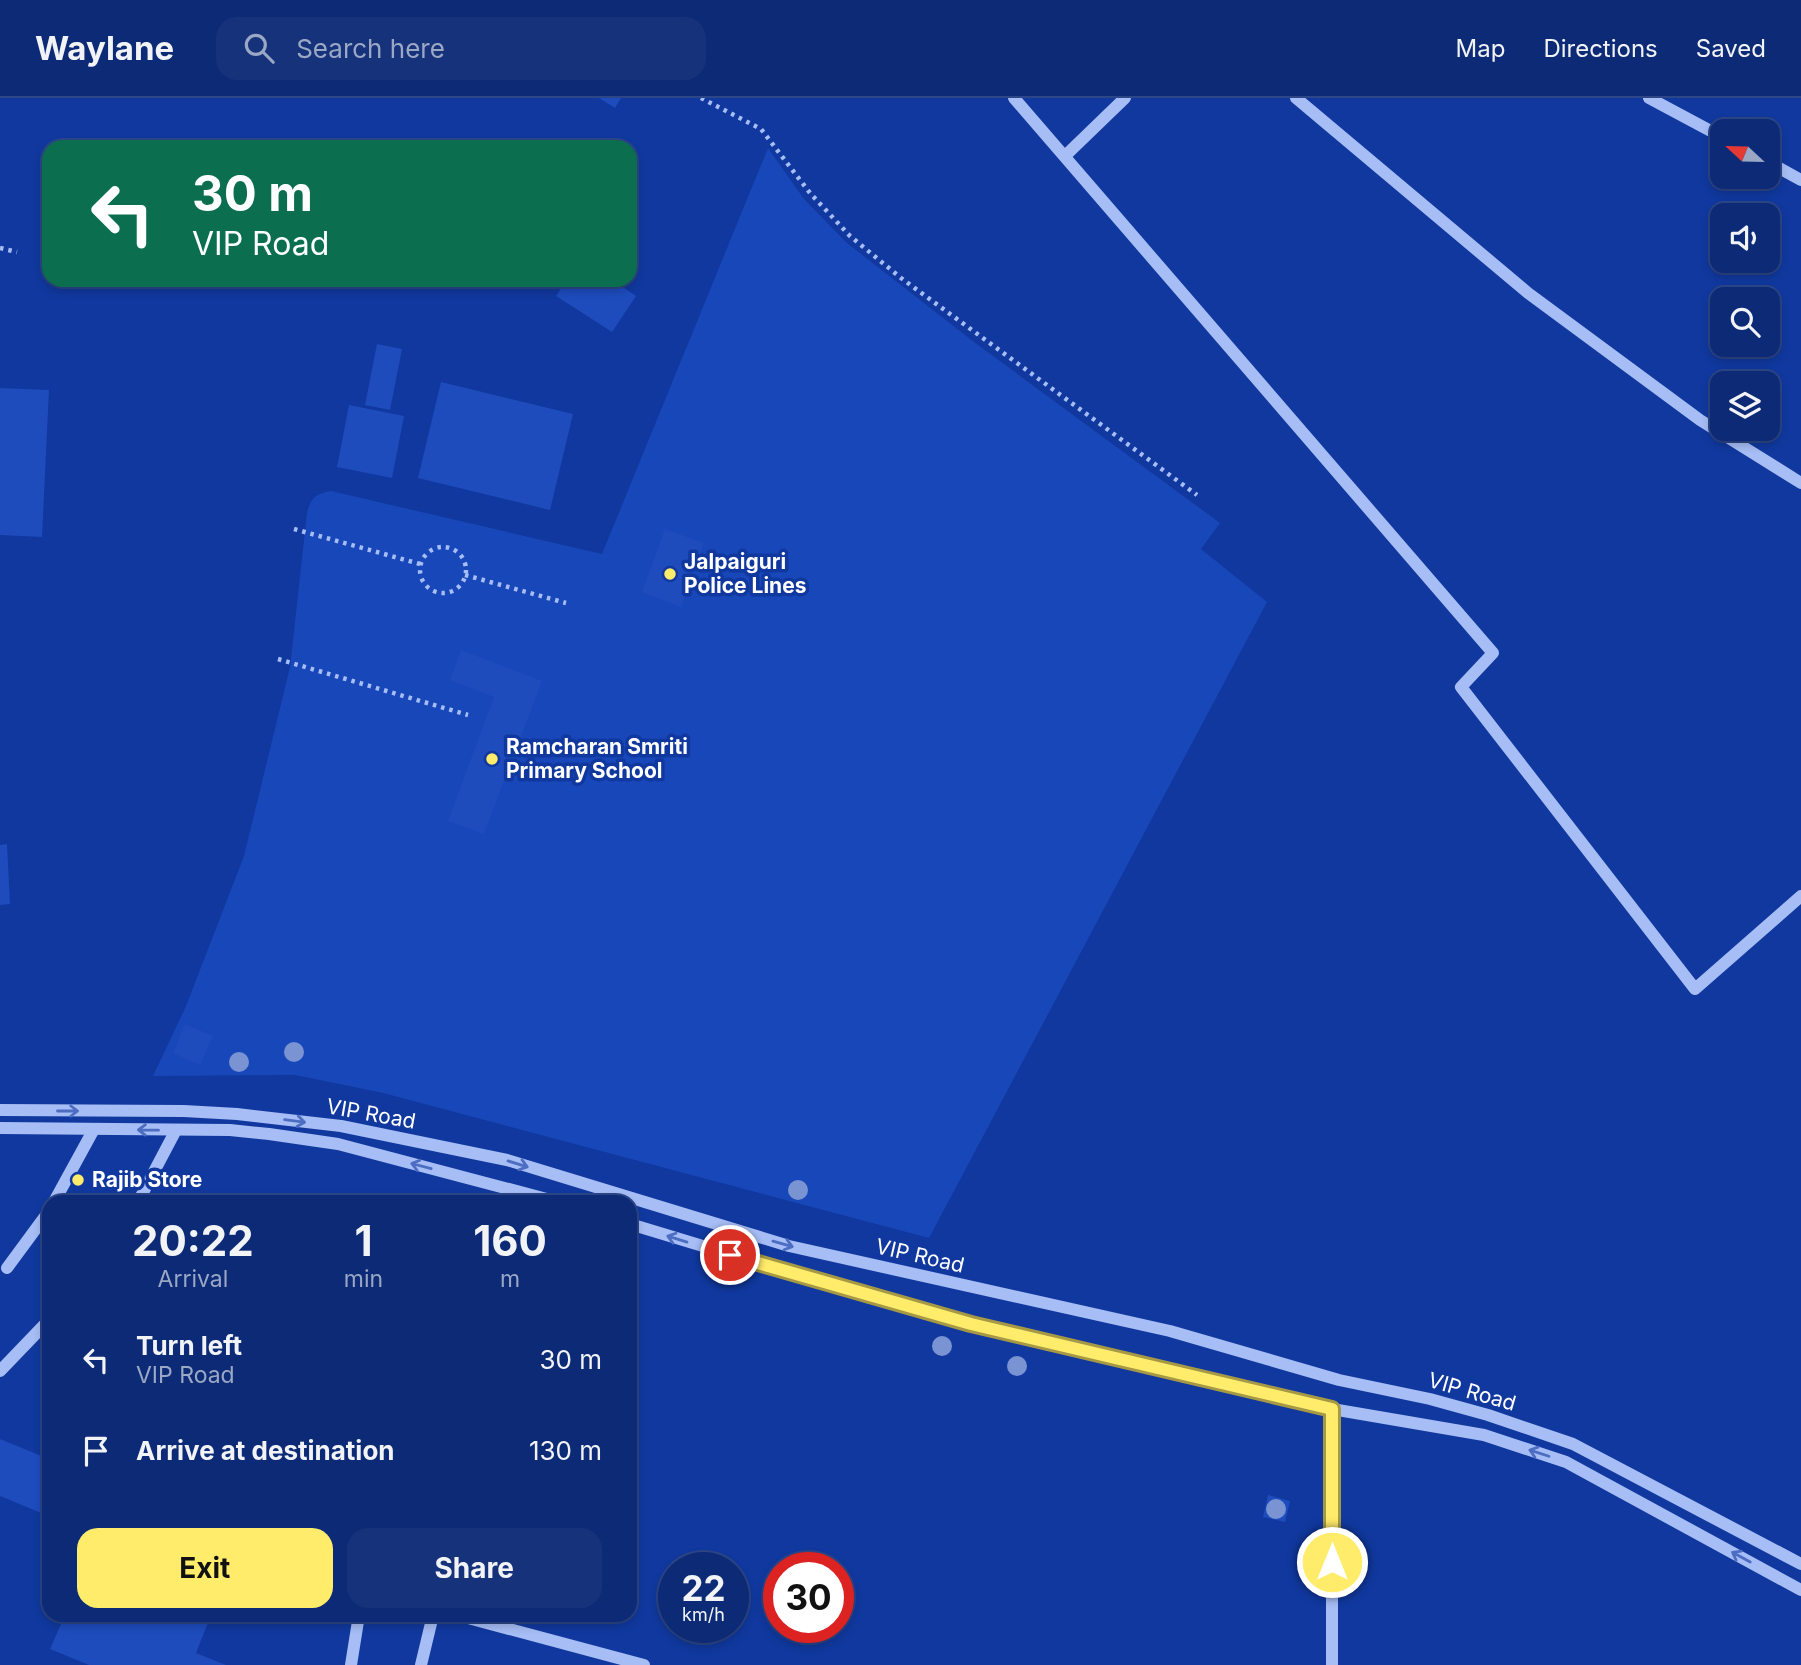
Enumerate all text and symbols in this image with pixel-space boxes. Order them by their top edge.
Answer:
search box [216,17,706,80]
text: Waylane [35,28,174,68]
icon: search [240,29,278,67]
text: Search here [296,33,445,64]
text: Map [1456,34,1505,63]
text: Directions [1543,34,1658,63]
text: Saved [1696,34,1766,63]
north arrow [1710,119,1780,189]
map controls [1710,119,1780,441]
text: 30 m [192,164,313,223]
icon: left [77,168,168,259]
button: sound [1710,203,1780,273]
text: VIP Road [192,224,329,263]
button: search [1710,287,1780,357]
button: layers [1710,371,1780,441]
place label: Jalpaiguri Police Lines [684,549,806,598]
marker: Jalpaiguri Police Lines [662,566,678,582]
place label: Ramcharan Smriti Primary School [506,734,688,783]
marker: Ramcharan Smriti Primary School [484,751,500,767]
street label: VIP Road [325,1093,418,1134]
one-way arrow [56,1104,79,1118]
one-way arrow [283,1114,306,1127]
one-way arrow [137,1123,160,1136]
one-way arrow [507,1158,529,1171]
one-way arrow [410,1159,433,1172]
place label: Rajib Store [92,1167,202,1192]
marker: Rajib Store [70,1172,86,1188]
text: 20:22 [132,1215,254,1266]
text: 1 [354,1215,373,1266]
text: 160 [473,1215,547,1266]
pin [700,1225,760,1285]
one-way arrow [667,1231,689,1244]
street label: VIP Road [873,1233,967,1278]
icon: arrive [711,1236,749,1274]
one-way arrow [771,1238,794,1251]
text: Arrival [158,1265,228,1293]
text: min [344,1265,383,1293]
text: m [500,1265,520,1293]
text: Turn left [136,1330,242,1361]
icon: left [77,1341,115,1379]
text: 30 m [539,1344,602,1375]
text: VIP Road [136,1361,235,1389]
street label: VIP Road [1425,1367,1519,1416]
icon: arrive [77,1432,115,1470]
text: Arrive at destination [136,1435,395,1466]
text: 130 m [529,1435,602,1466]
one-way arrow [1528,1446,1550,1459]
position arrow [1295,1525,1369,1599]
button: Exit [77,1528,333,1608]
button: Share [347,1528,602,1608]
one-way arrow [1731,1550,1752,1563]
speed limit sign: 30 [763,1552,854,1643]
text: 22 [681,1567,726,1609]
text: km/h [682,1604,725,1625]

